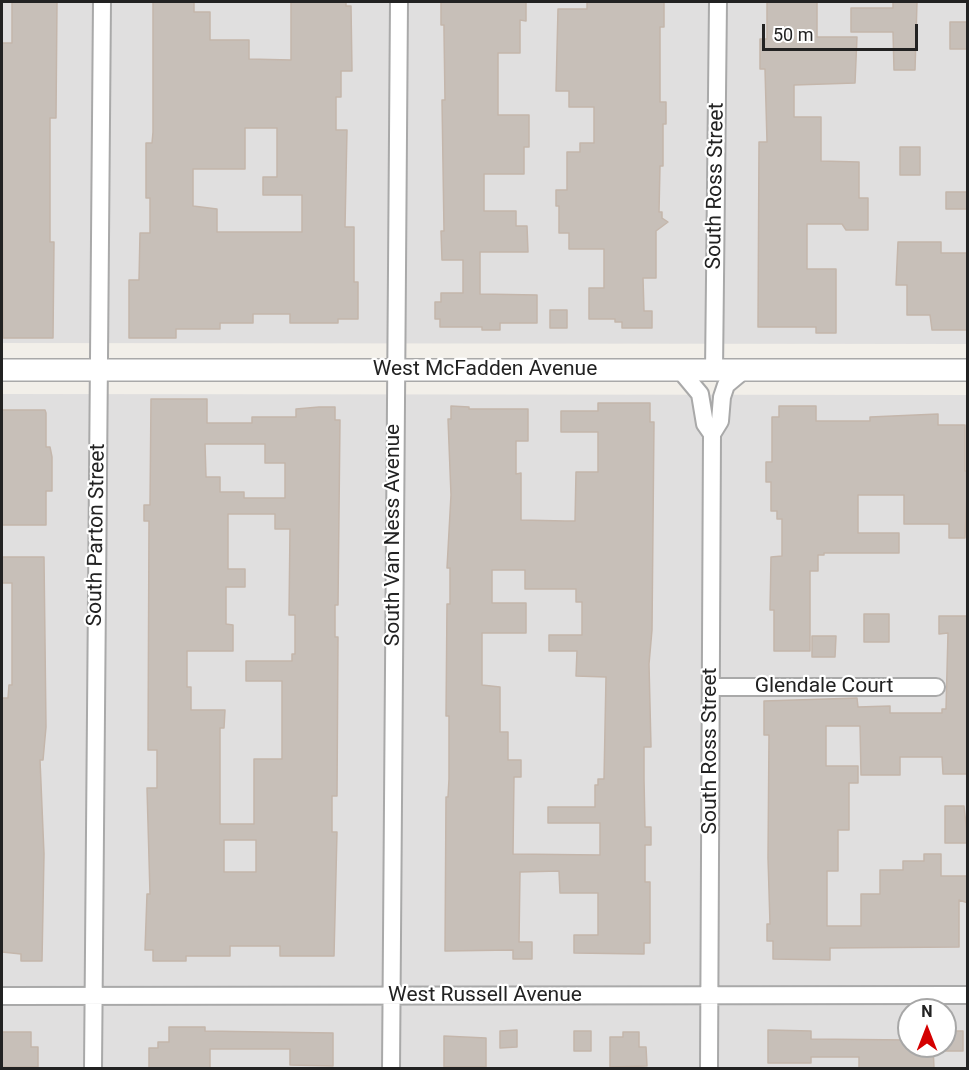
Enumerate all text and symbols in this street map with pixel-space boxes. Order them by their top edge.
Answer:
scale bar [765,12,921,50]
text: 50 m [773,24,813,45]
street label: South Ross Street [702,102,730,270]
street label: West McFadden Avenue [373,357,597,383]
street label: South Van Ness Avenue [381,424,407,646]
street label: South Parton Street [83,443,111,627]
street label: South Ross Street [698,668,724,834]
street label: Glendale Court [755,674,893,700]
street label: West Russell Avenue [388,983,582,1009]
north arrow [897,998,957,1058]
text: N [921,1002,933,1021]

